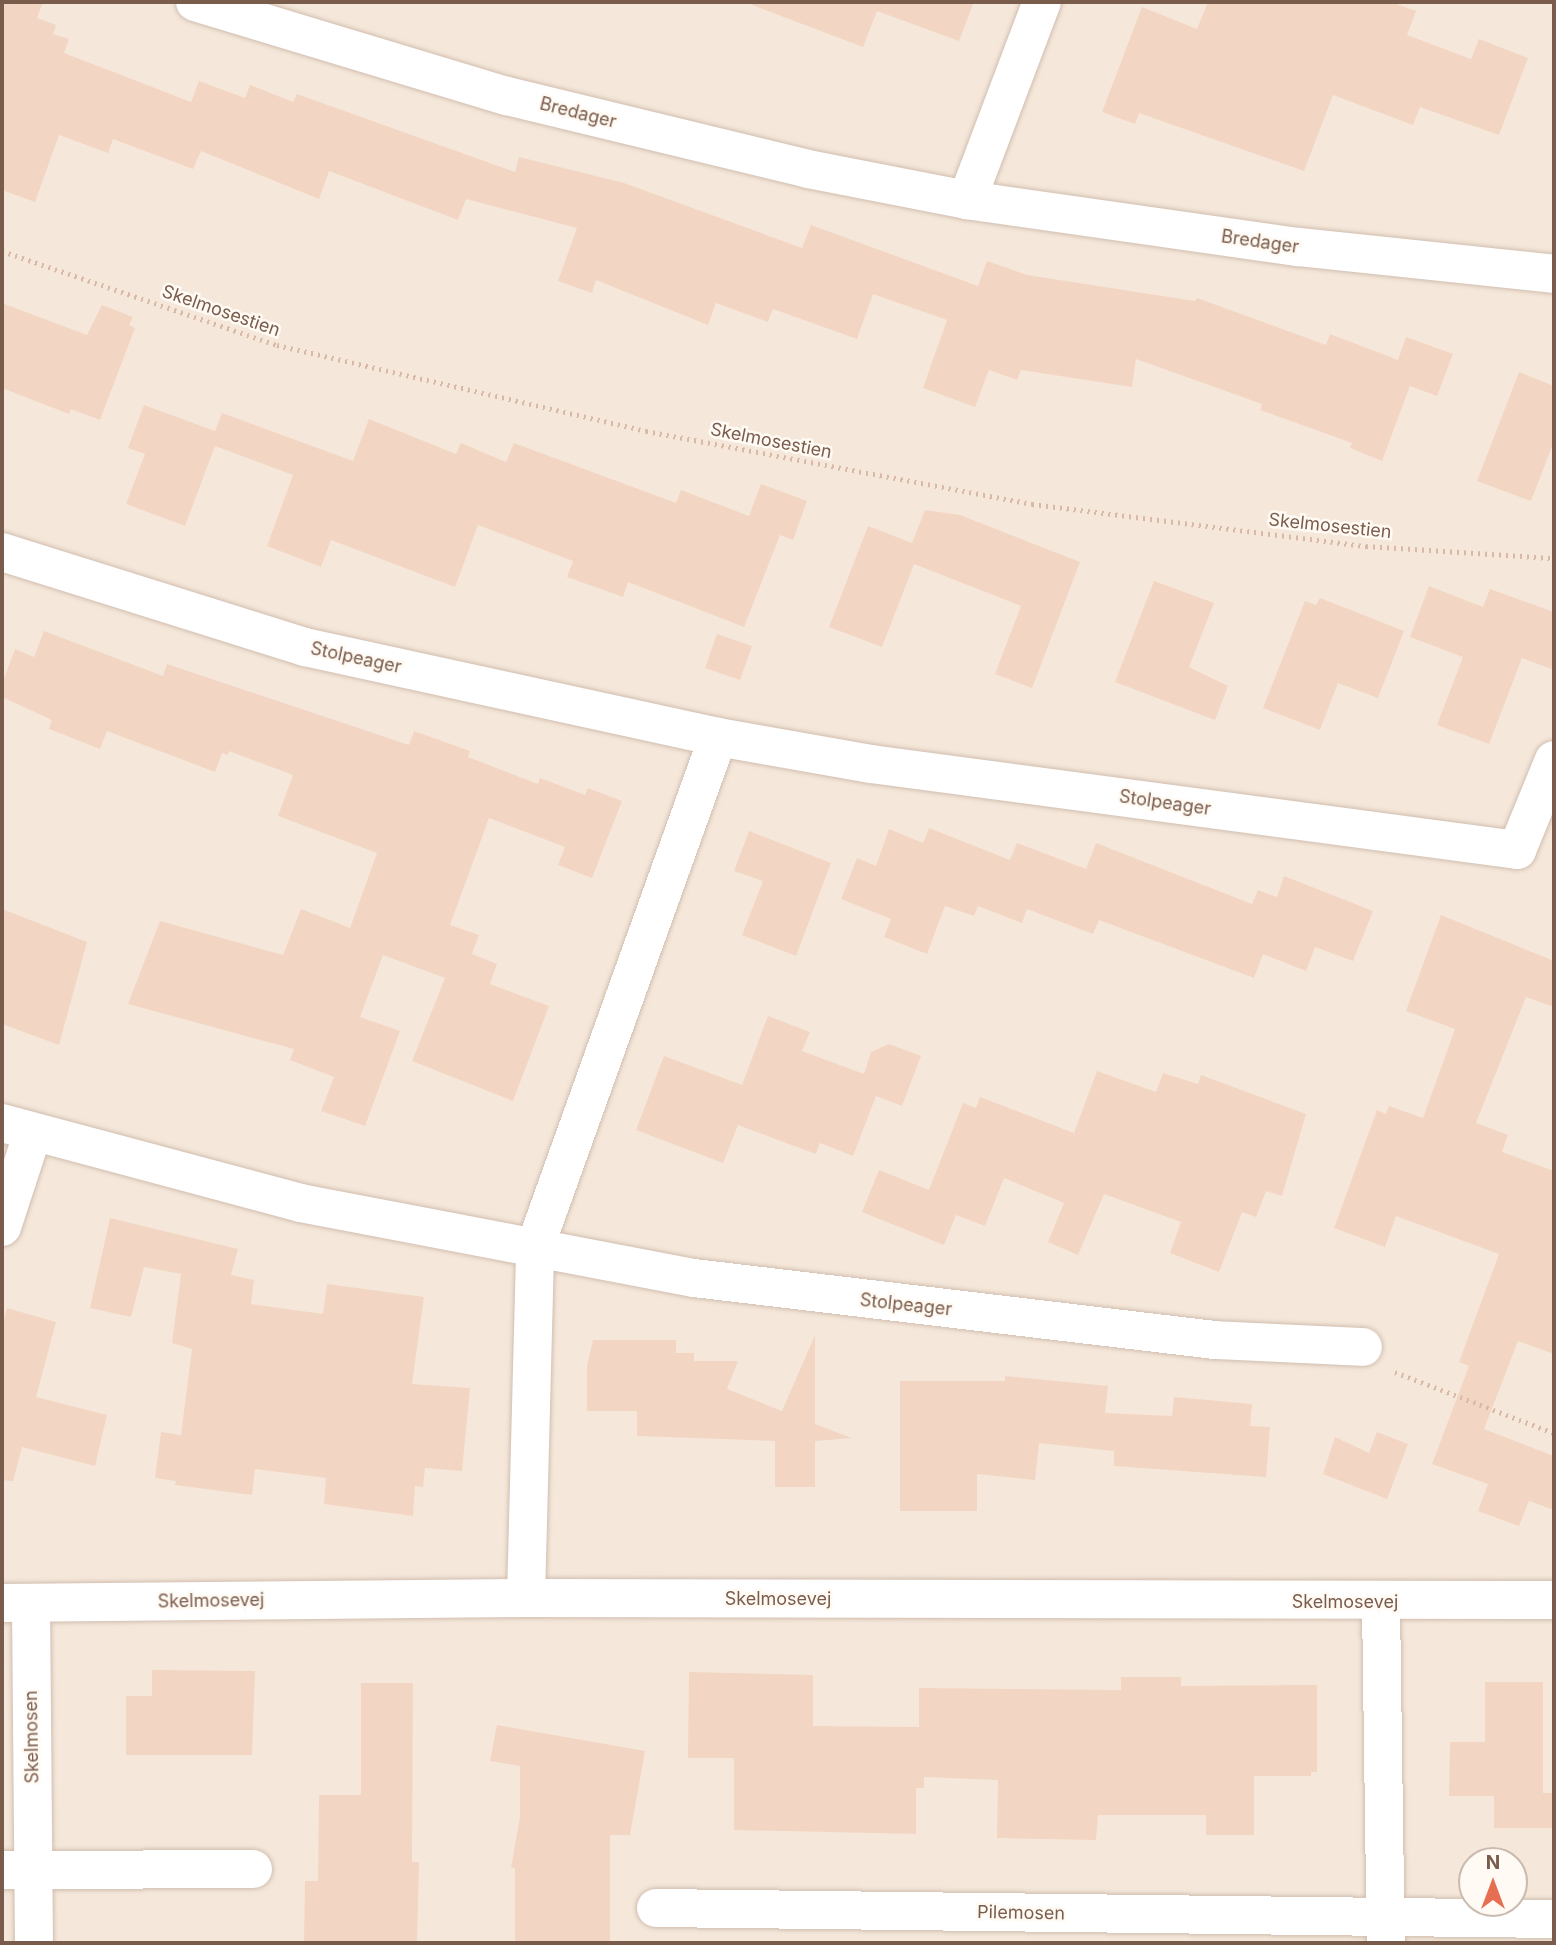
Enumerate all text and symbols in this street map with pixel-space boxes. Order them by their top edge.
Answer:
street label: Bredager [537,93,619,133]
street label: Bredager [1220,226,1300,258]
street label: Skelmosestien [159,281,283,341]
street label: Skelmosestien [708,419,834,463]
street label: Skelmosestien [1268,509,1392,543]
street label: Stolpeager [309,638,403,678]
street label: Stolpeager [1118,786,1212,820]
street label: Stolpeager [859,1289,953,1321]
street label: Skelmosevej [725,1588,831,1610]
street label: Skelmosevej [157,1589,265,1613]
street label: Skelmosevej [1292,1591,1398,1613]
street label: Skelmosen [20,1690,44,1784]
north arrow [1458,1847,1528,1917]
text: N [1486,1851,1500,1874]
street label: Pilemosen [977,1901,1065,1925]

